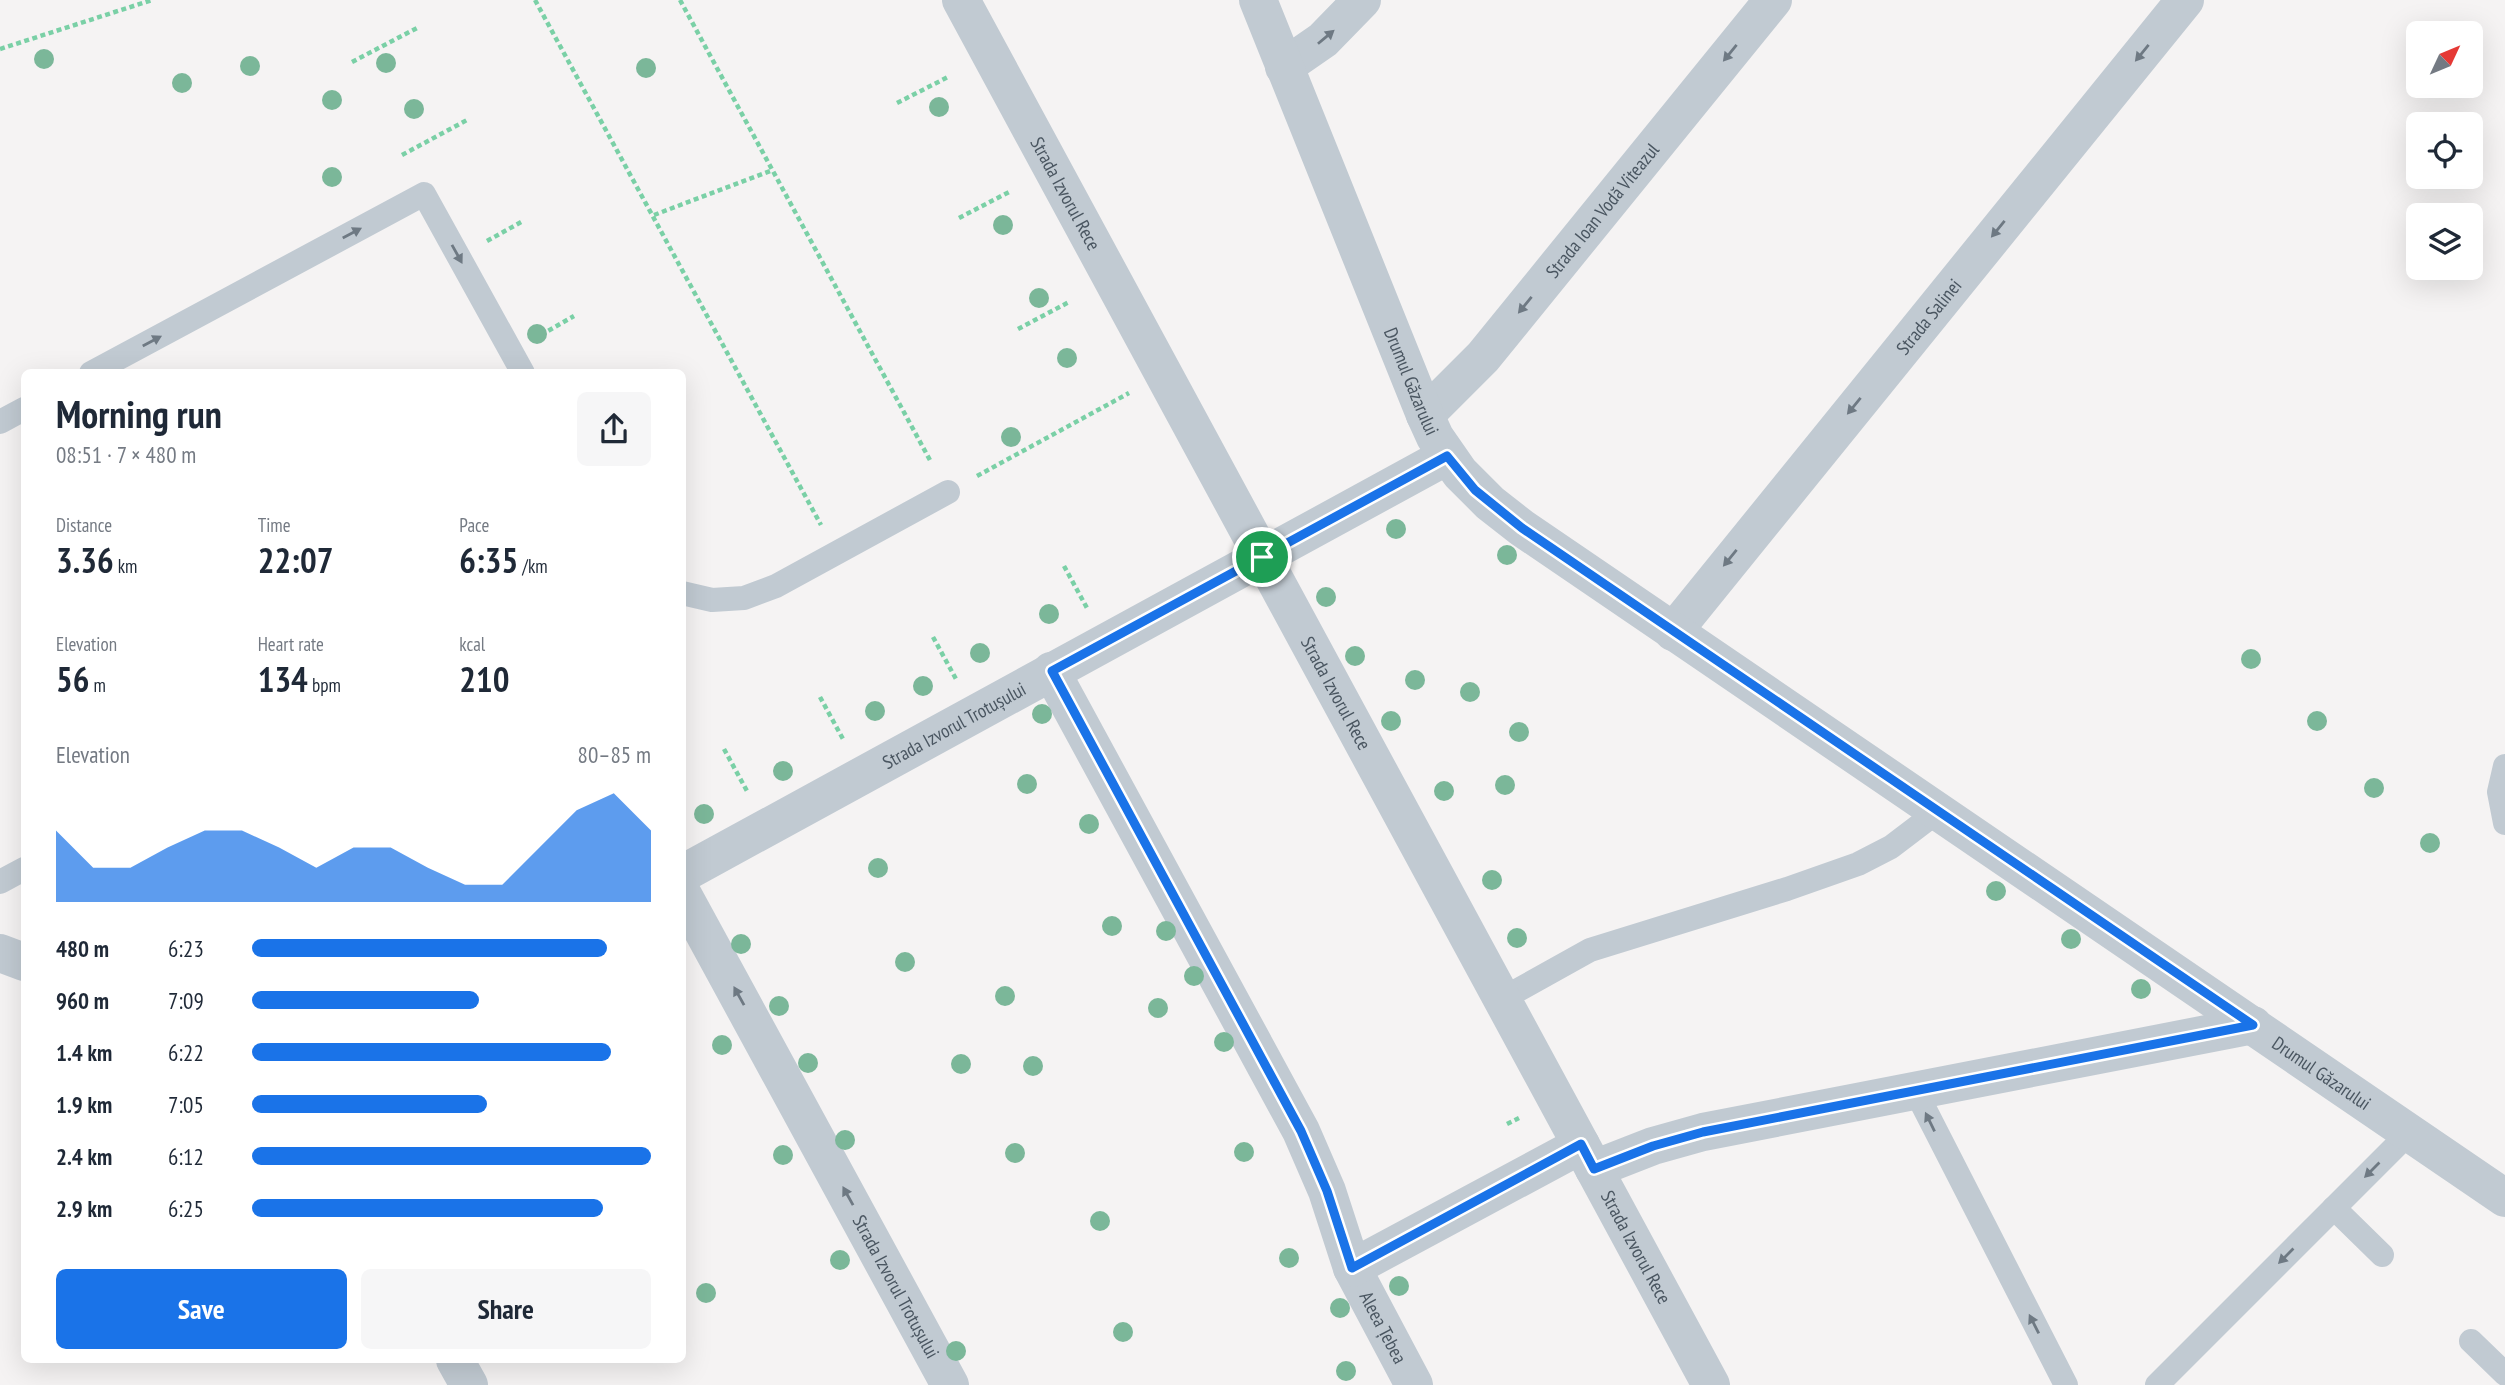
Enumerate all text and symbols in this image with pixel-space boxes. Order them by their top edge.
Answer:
north arrow [2406,21,2483,98]
map controls [2406,21,2483,280]
one-way arrow [1317,29,1335,44]
one-way arrow [2134,43,2149,61]
one-way arrow [1723,44,1738,61]
button: locate [2406,112,2483,189]
street label: Strada Izvorul Rece [1025,133,1106,254]
street label: Strada Ioan Vodă Viteazul [1540,138,1664,283]
button: layers [2406,203,2483,280]
one-way arrow [1991,221,2006,238]
one-way arrow [342,227,362,239]
one-way arrow [451,245,463,264]
street label: Strada Salinei [1891,274,1966,359]
one-way arrow [1517,296,1532,314]
street label: Drumul Găzarului [1379,324,1445,439]
one-way arrow [142,335,162,347]
text: Morning run [56,389,222,438]
button: share [577,392,651,466]
one-way arrow [1847,397,1862,414]
text: 08:51 · 7 × 480 m [56,440,196,469]
text: Distance [56,513,112,537]
text: Time [258,513,291,537]
text: Pace [459,513,489,537]
pin [1232,527,1292,587]
text: 3.36 [56,537,114,583]
text: 22:07 [258,537,333,583]
text: 6:35 [459,537,518,583]
icon: arrive [1243,538,1281,576]
one-way arrow [1723,549,1738,567]
text: km [114,554,137,578]
text: /km [518,554,548,578]
text: Elevation [56,632,117,656]
text: Heart rate [258,632,324,656]
text: kcal [459,632,485,656]
street label: Strada Izvorul Rece [1296,632,1377,754]
text: 56 [56,656,89,702]
text: 134 [258,656,308,702]
text: 210 [459,656,510,702]
text: m [89,673,106,697]
text: bpm [308,673,341,697]
street label: Strada Izvorul Trotușului [878,677,1030,774]
text: Elevation [56,740,130,769]
text: 80–85 m [578,740,651,769]
text: 480 m [56,934,109,963]
text: 6:23 [168,934,204,963]
text: 960 m [56,986,109,1015]
text: 7:09 [168,986,204,1015]
one-way arrow [733,986,745,1006]
street label: Drumul Găzarului [2268,1031,2376,1115]
text: 1.4 km [56,1038,112,1067]
text: 6:22 [168,1038,204,1067]
text: 1.9 km [56,1090,112,1119]
text: 7:05 [168,1090,204,1119]
one-way arrow [1924,1112,1936,1132]
text: 2.4 km [56,1142,112,1171]
text: 6:12 [168,1142,204,1171]
one-way arrow [2364,1161,2380,1178]
one-way arrow [842,1186,853,1206]
street label: Strada Izvorul Rece [1596,1186,1677,1308]
text: 2.9 km [56,1194,112,1223]
text: 6:25 [168,1194,204,1223]
street label: Strada Izvorul Trotușului [848,1211,945,1362]
one-way arrow [2277,1248,2294,1265]
button: Save [56,1269,347,1349]
button: Share [361,1269,651,1349]
street label: Aleea Țebea [1354,1287,1412,1367]
one-way arrow [2029,1314,2040,1334]

